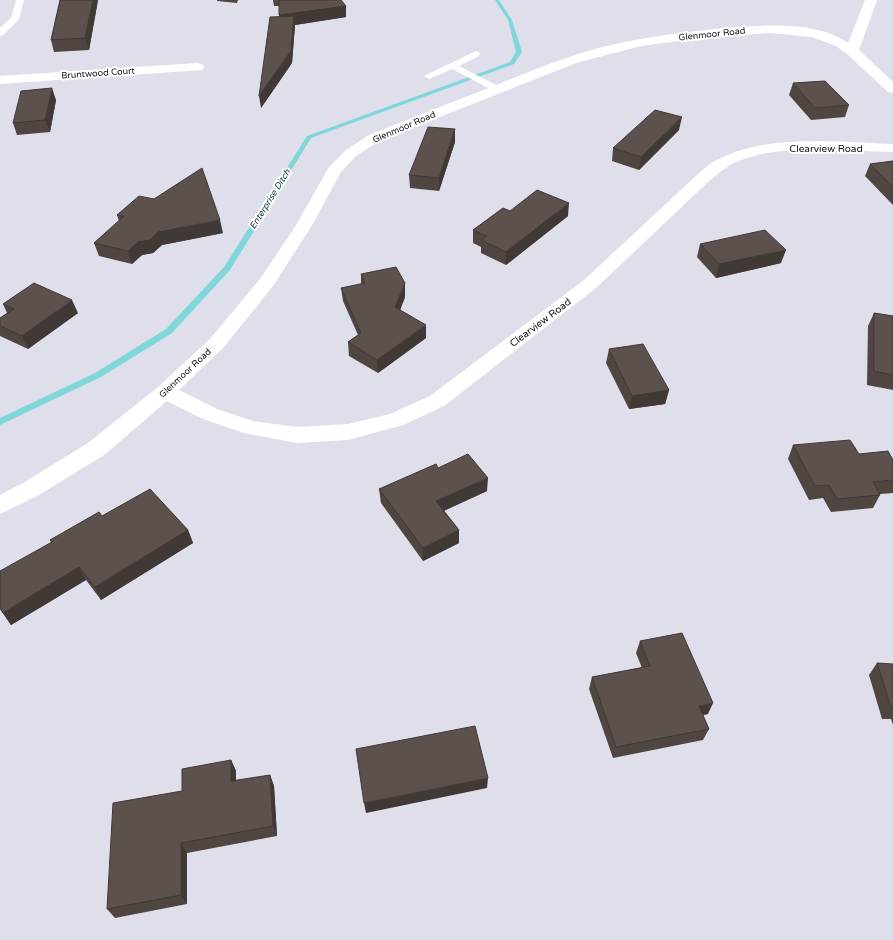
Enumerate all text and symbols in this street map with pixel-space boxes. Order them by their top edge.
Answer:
street label: Glenmoor Road [678,26,746,43]
street label: Bruntwood Court [61,65,136,82]
street label: Glenmoor Road [371,109,437,146]
street label: Clearview Road [789,143,863,155]
water label: Enterprise Ditch [248,167,294,231]
street label: Clearview Road [508,296,574,350]
street label: Glenmoor Road [157,346,214,400]

